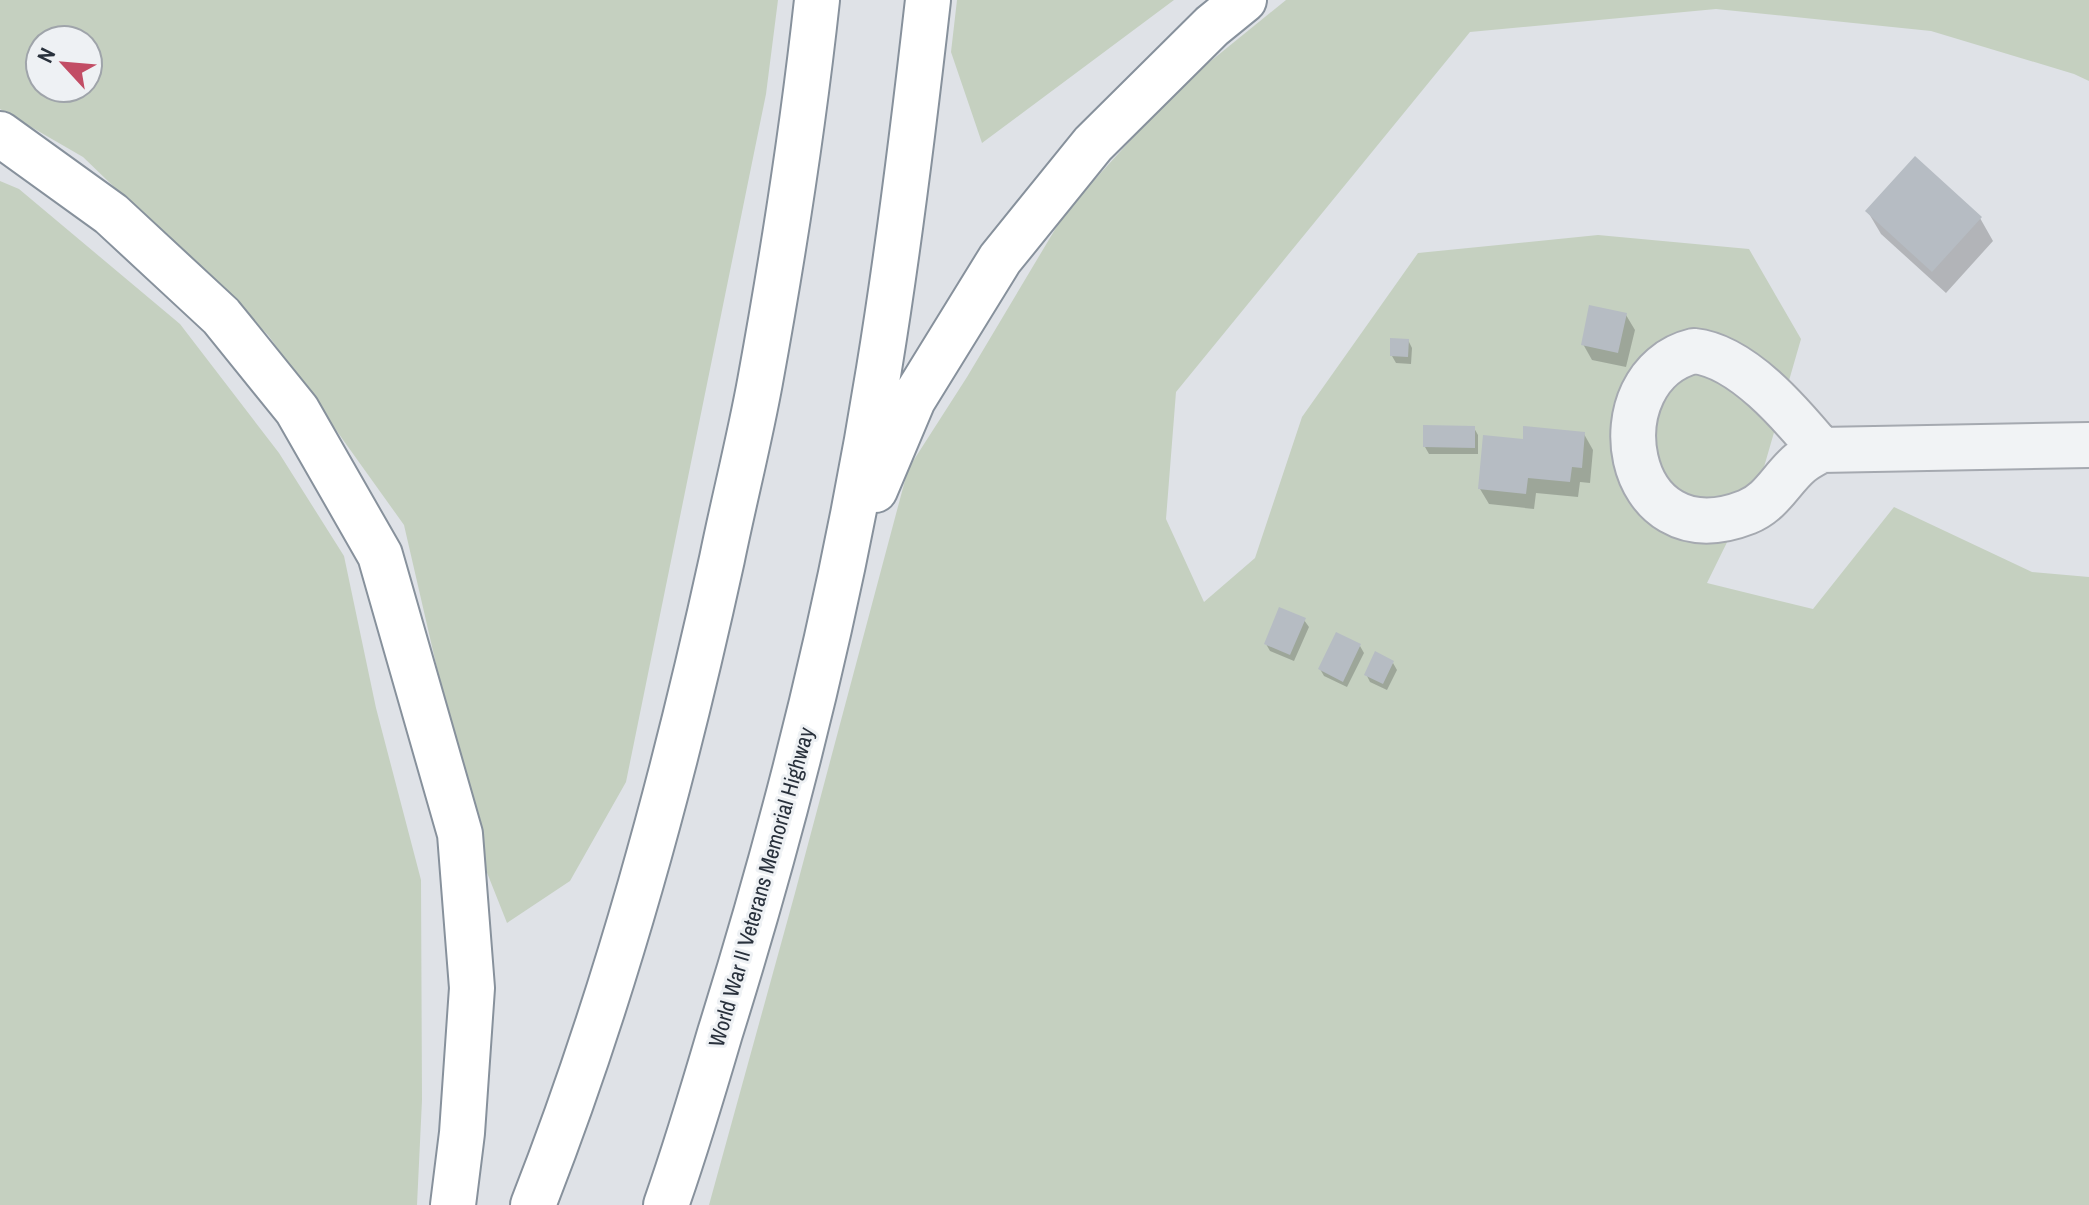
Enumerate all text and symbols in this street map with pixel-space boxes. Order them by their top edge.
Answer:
north arrow [24,24,104,104]
text: N [30,43,62,68]
street label: World War II Veterans Memorial Highway [701,724,821,1050]

